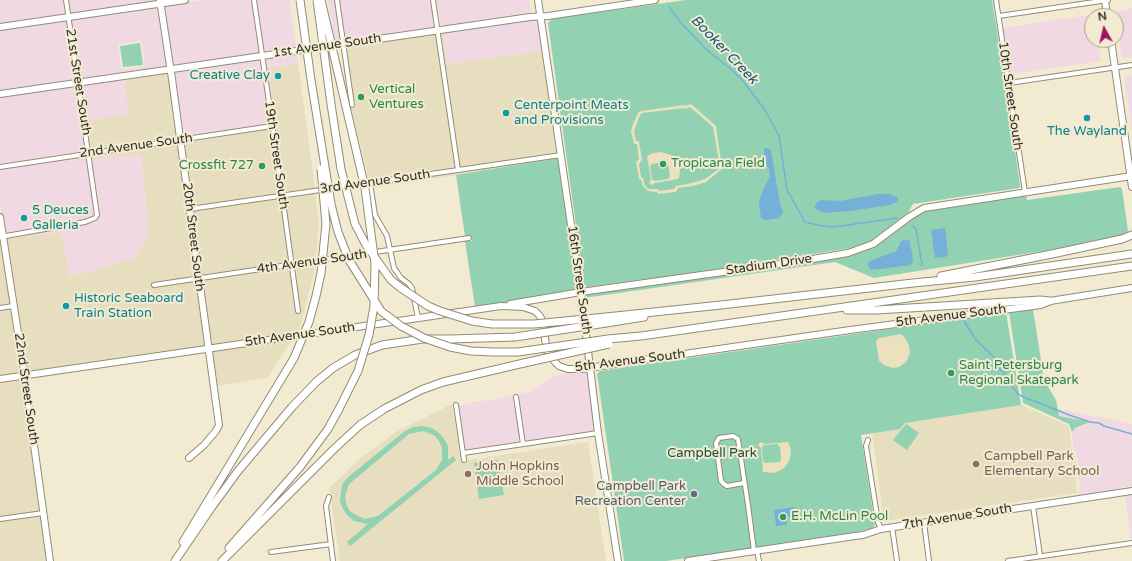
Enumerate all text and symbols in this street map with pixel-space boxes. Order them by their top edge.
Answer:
north arrow [1084,8,1124,48]
text: N [1097,10,1108,24]
water label: Booker Creek [687,12,761,88]
street label: 21st Street South [62,27,94,137]
street label: 1st Avenue South [272,31,382,61]
street label: 10th Street South [995,41,1025,151]
place label: Creative Clay [190,68,270,84]
marker: Creative Clay [273,71,283,81]
place label: Vertical Ventures [369,82,424,113]
marker: Vertical Ventures [356,92,366,102]
place label: Centerpoint Meats and Provisions [514,98,629,129]
street label: 19th Street South [261,100,291,210]
marker: Centerpoint Meats and Provisions [501,108,511,118]
marker: The Wayland [1082,113,1092,123]
place label: The Wayland [1047,124,1127,140]
street label: 2nd Avenue South [78,130,194,162]
place label: Tropicana Field [671,156,765,172]
place label: Crossfit 727 [179,158,254,174]
marker: Tropicana Field [658,159,668,169]
marker: Crossfit 727 [257,161,267,171]
street label: 3rd Avenue South [319,167,431,197]
street label: 20th Street South [179,182,207,292]
place label: 5 Deuces Galleria [32,203,89,234]
marker: 5 Deuces Galleria [19,213,29,223]
street label: 16th Street South [564,225,594,335]
street label: 4th Avenue South [256,247,368,277]
street label: Stadium Drive [725,251,813,279]
place label: Historic Seaboard Train Station [74,291,183,322]
marker: Historic Seaboard Train Station [61,301,71,311]
street label: 5th Avenue South [895,301,1007,331]
street label: 5th Avenue South [244,320,356,350]
street label: 22nd Street South [10,332,42,446]
street label: 5th Avenue South [574,346,686,376]
place label: Saint Petersburg Regional Skatepark [959,358,1079,389]
marker: Saint Petersburg Regional Skatepark [946,368,956,378]
park label: Campbell Park [667,446,757,462]
place label: Campbell Park Elementary School [984,449,1099,480]
place label: John Hopkins Middle School [476,459,564,490]
marker: Campbell Park Elementary School [971,459,981,469]
marker: John Hopkins Middle School [463,469,473,479]
place label: Campbell Park Recreation Center [575,479,686,510]
marker: Campbell Park Recreation Center [689,489,699,499]
street label: 7th Avenue South [901,501,1013,533]
place label: E.H. McLin Pool [791,509,888,525]
marker: E.H. McLin Pool [778,512,788,522]

